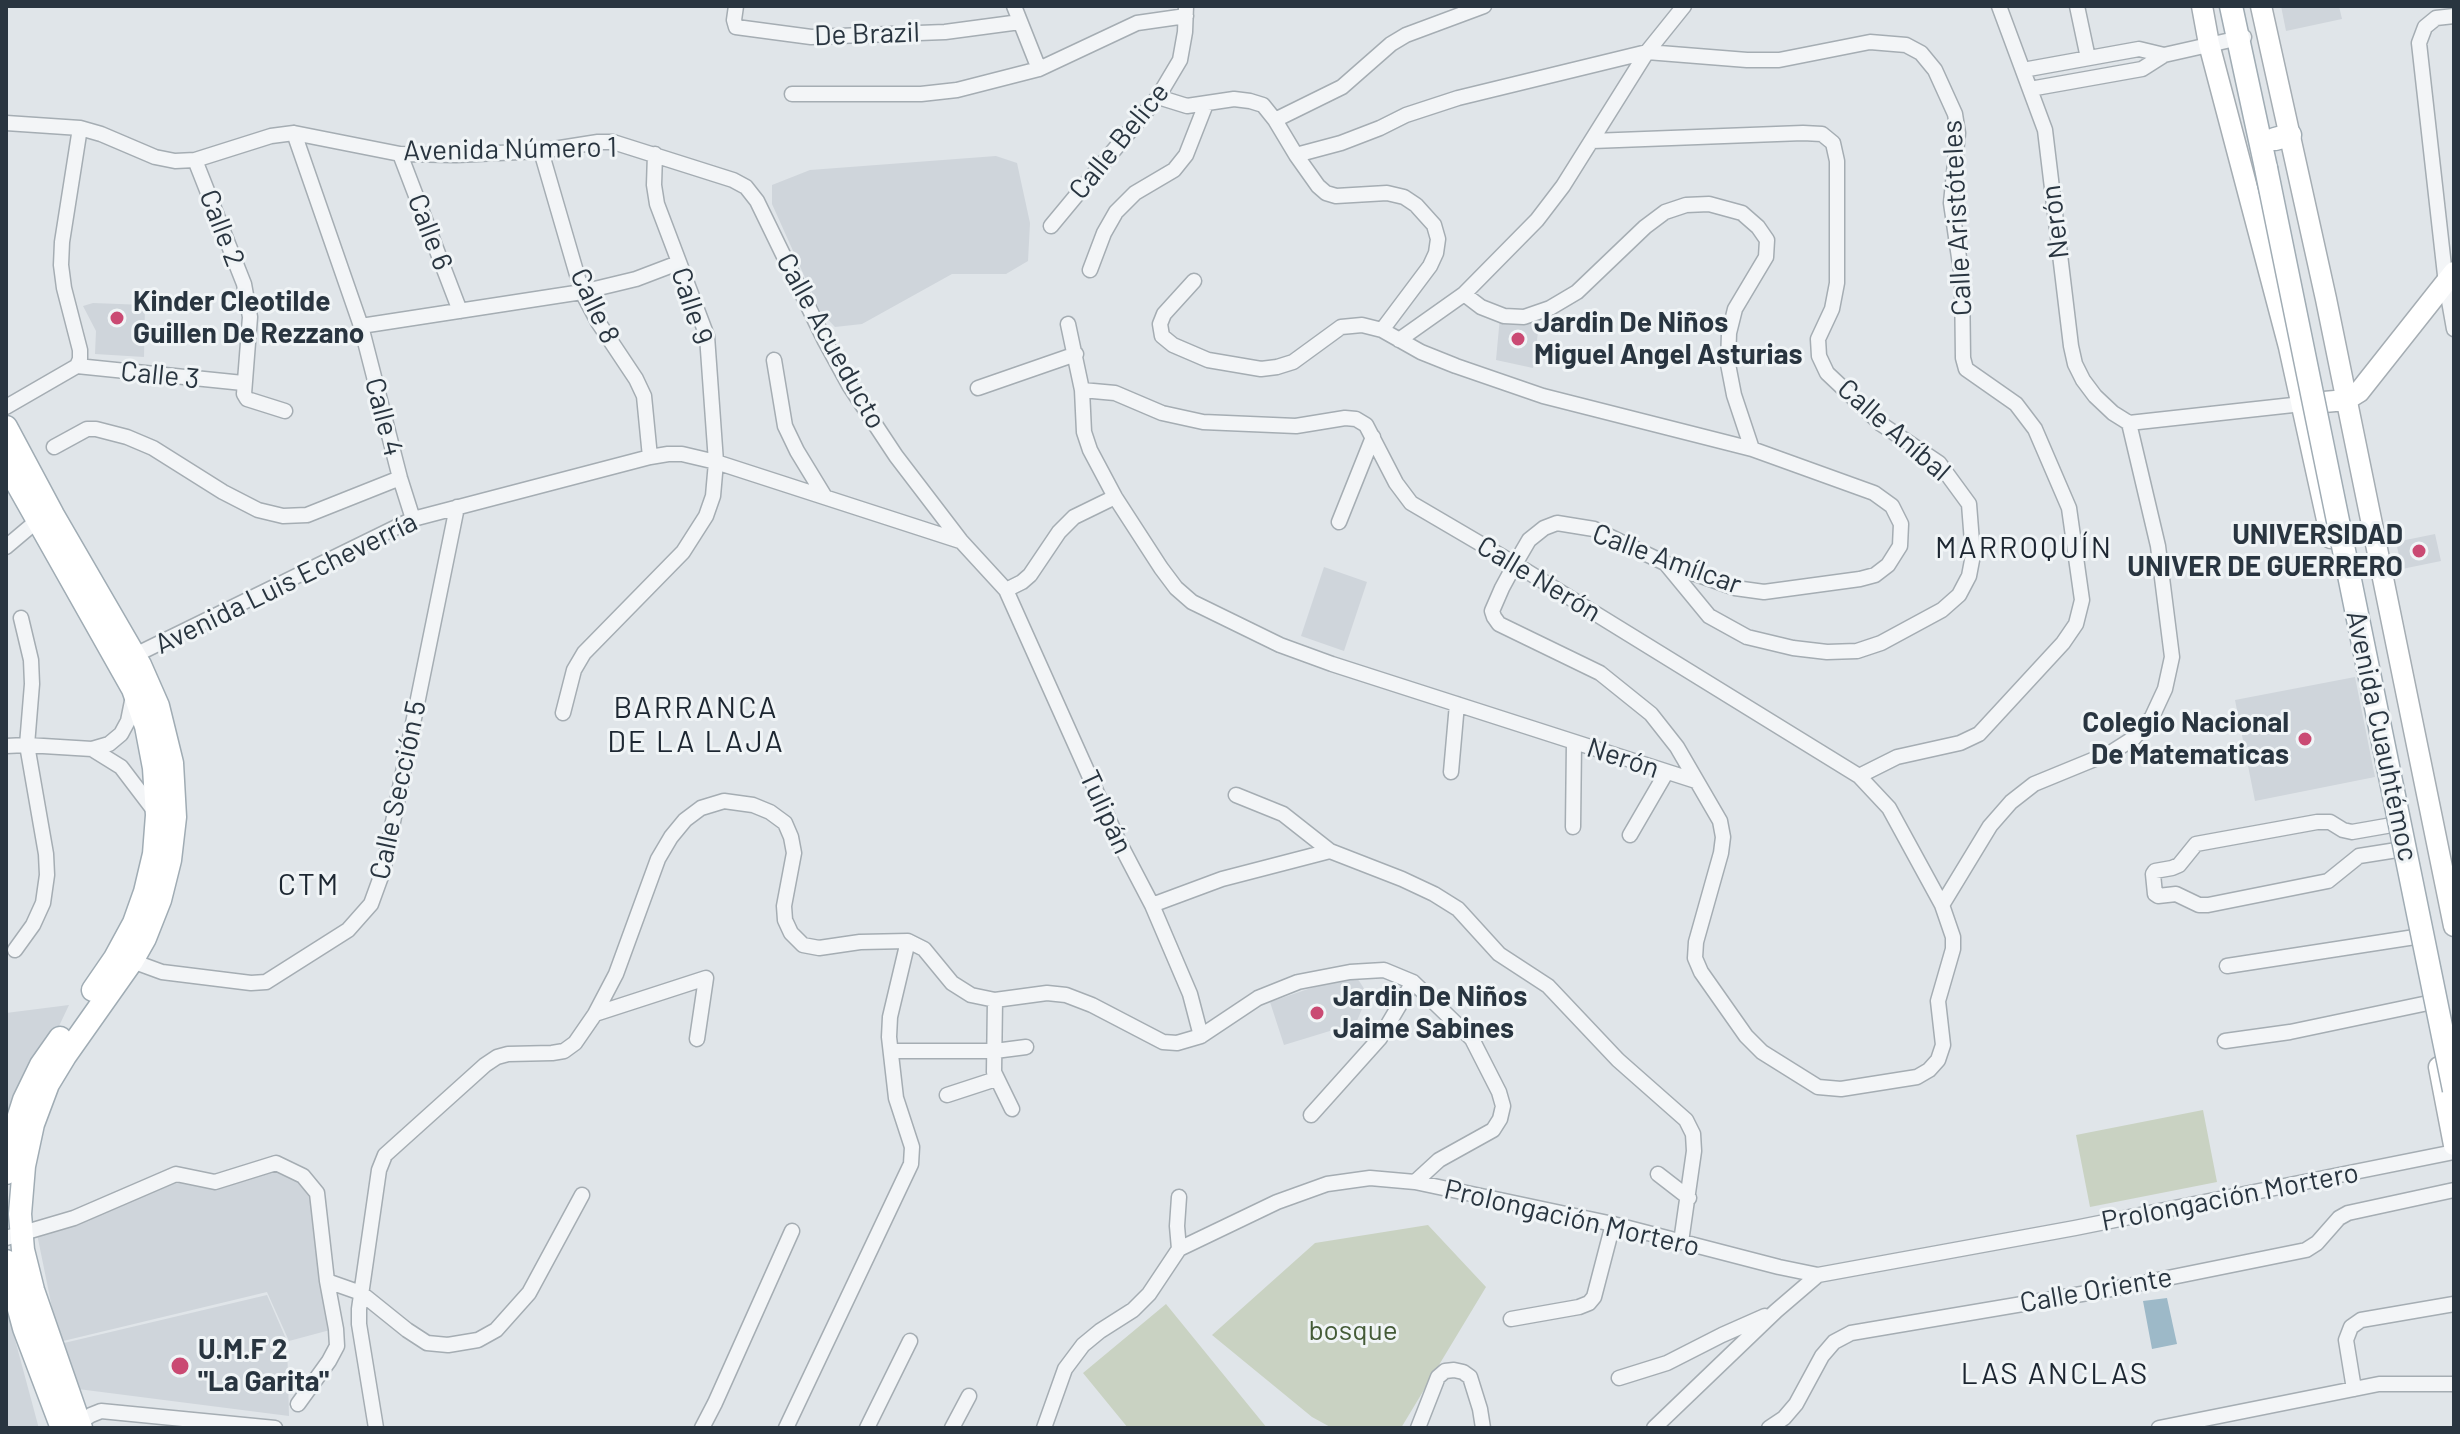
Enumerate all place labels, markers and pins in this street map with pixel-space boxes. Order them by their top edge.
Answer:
place label: Kinder Cleotilde Guillen De Rezzano [133,285,364,351]
place label: Jardin De Niños Miguel Angel Asturias [1534,306,1803,372]
marker: Kinder Cleotilde Guillen De Rezzano [108,309,126,327]
marker: Jardin De Niños Miguel Angel Asturias [1509,330,1527,348]
place label: UNIVERSIDAD UNIVER DE GUERRERO [2127,518,2403,584]
marker: UNIVERSIDAD UNIVER DE GUERRERO [2410,542,2428,560]
place label: Colegio Nacional De Matematicas [2082,706,2289,772]
marker: Colegio Nacional De Matematicas [2296,730,2314,748]
place label: Jardin De Niños Jaime Sabines [1333,980,1527,1046]
marker: Jardin De Niños Jaime Sabines [1308,1004,1326,1022]
place label: U.M.F 2 "La Garita" [198,1333,329,1399]
marker: U.M.F 2 "La Garita" [169,1355,191,1377]

